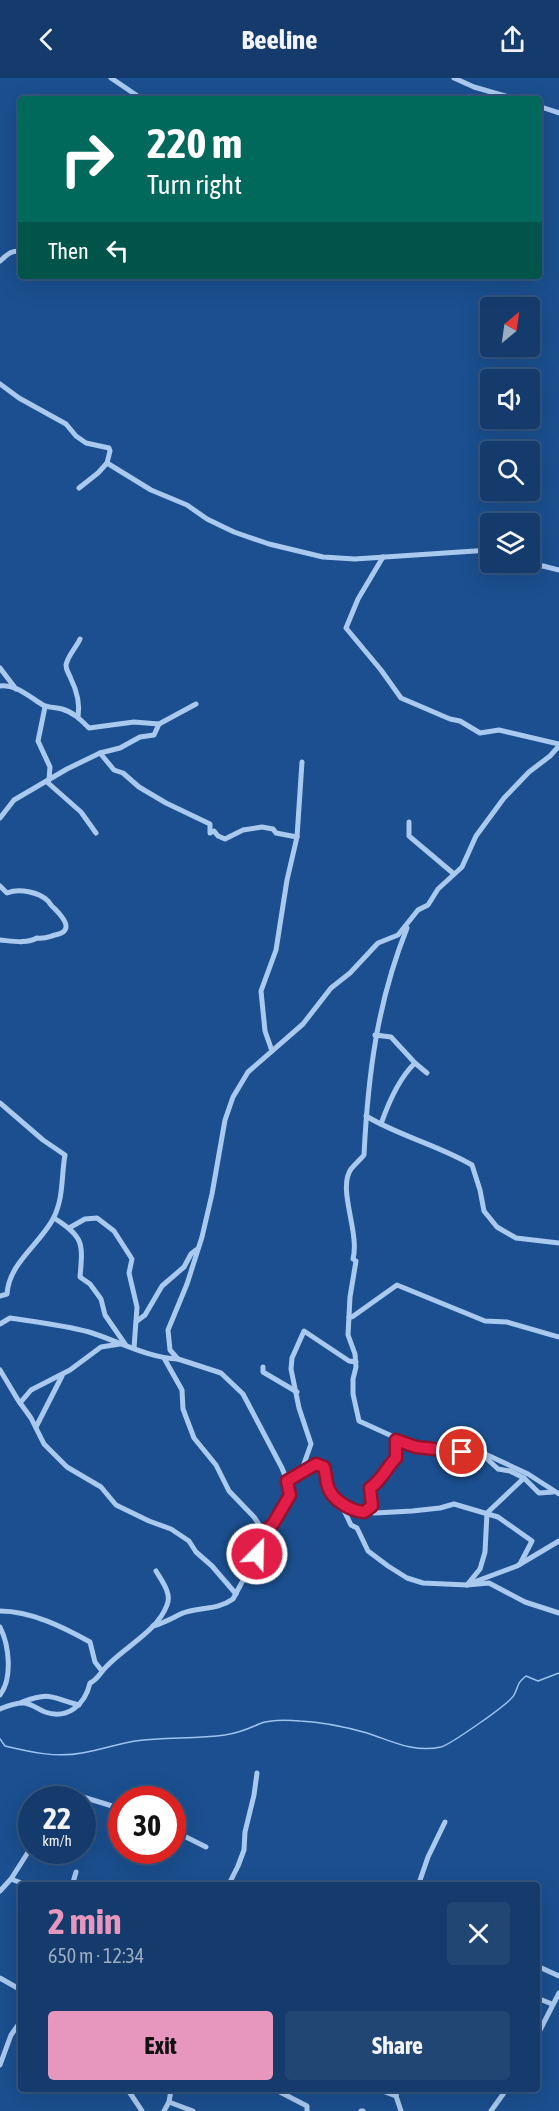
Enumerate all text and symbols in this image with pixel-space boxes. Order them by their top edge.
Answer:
icon: back [30,23,63,56]
icon: share [496,23,529,56]
text: Beeline [242,24,317,55]
text: 220 m [147,119,242,167]
icon: right [48,120,126,198]
text: Turn right [147,169,242,200]
icon: left [101,234,134,267]
text: Then [48,238,89,264]
north arrow [480,297,540,357]
map controls [480,297,540,573]
button: sound [480,369,540,429]
button: search [480,441,540,501]
button: layers [480,513,540,573]
pin [436,1426,487,1477]
icon: arrive [445,1435,478,1468]
position arrow [225,1522,289,1586]
speed limit sign: 30 [108,1786,186,1864]
text: 22 [43,1801,71,1835]
text: km/h [42,1832,72,1849]
text: 2 min [48,1900,122,1942]
button: close [447,1902,510,1965]
text: 650 m · 12:34 [48,1944,144,1967]
button: Exit [48,2011,273,2080]
button: Share [285,2011,510,2080]

